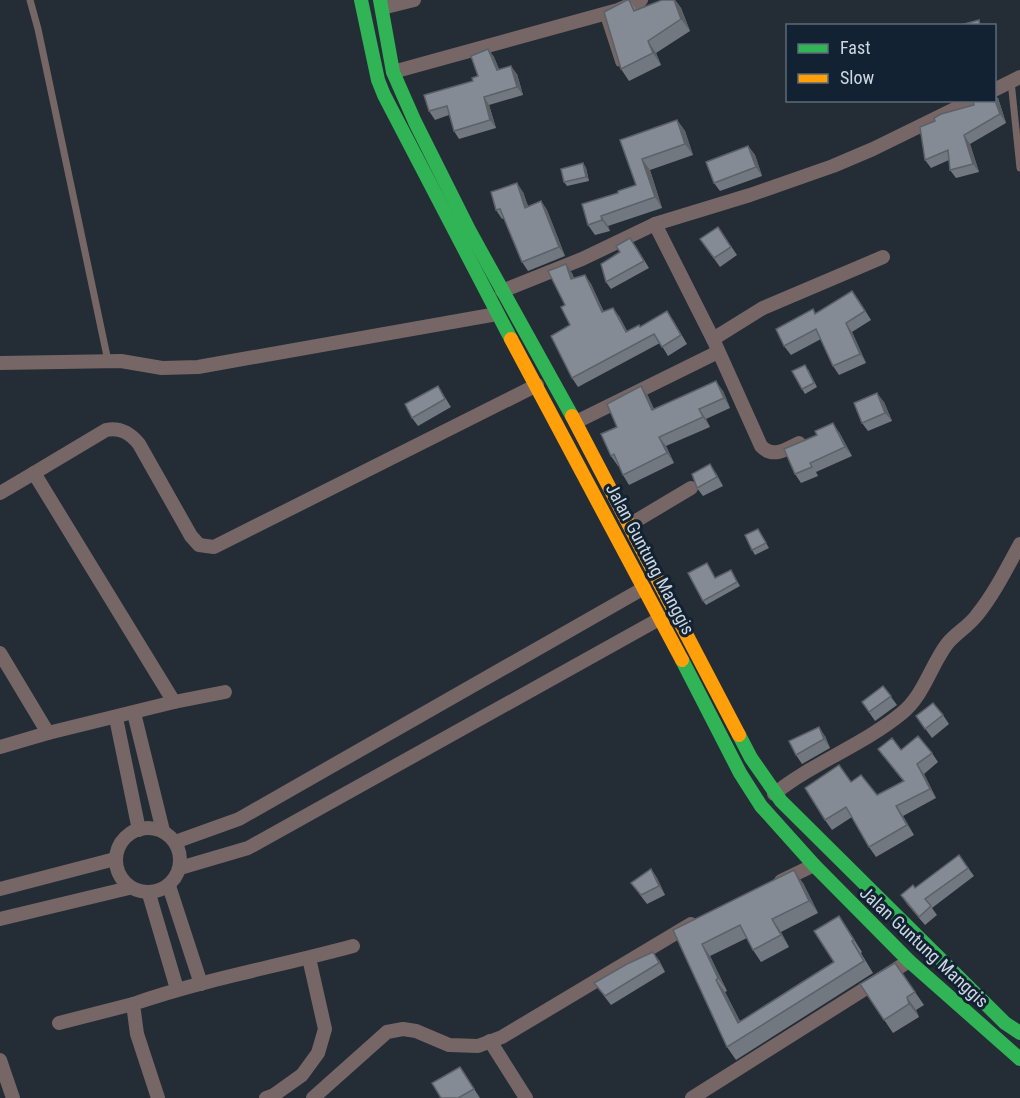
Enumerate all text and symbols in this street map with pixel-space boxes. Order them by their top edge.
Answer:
legend [786,24,996,102]
text: Fast [840,37,871,58]
text: Slow [840,67,875,88]
street label: Jalan Guntung Manggis [602,480,699,638]
street label: Jalan Guntung Manggis [856,882,993,1012]

